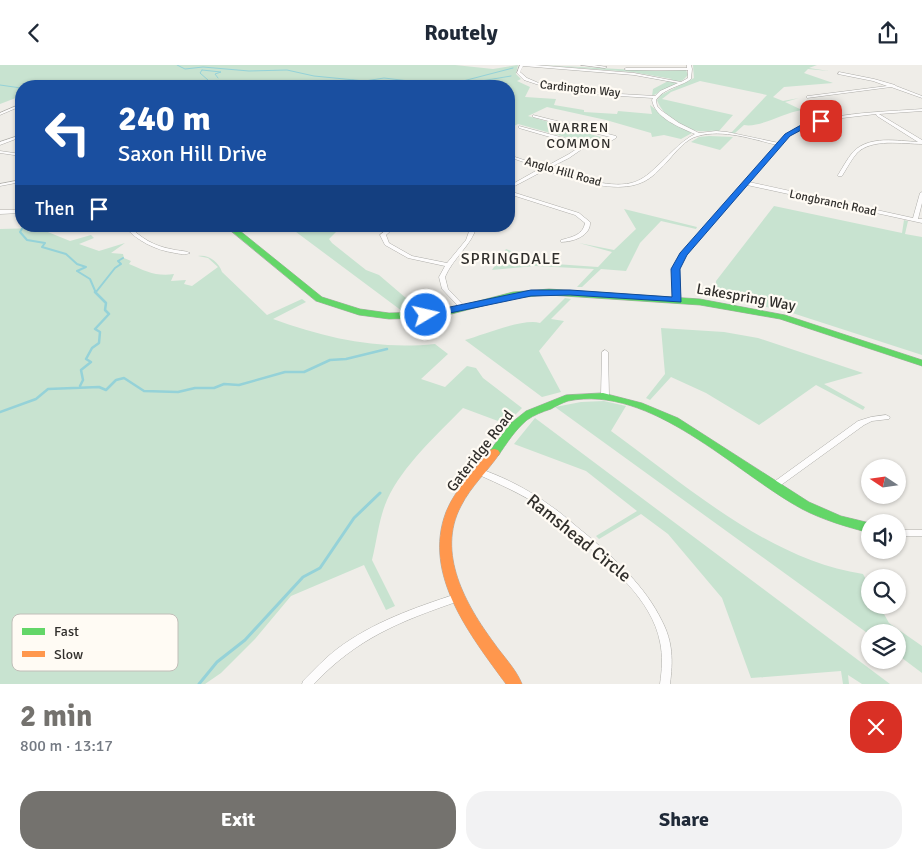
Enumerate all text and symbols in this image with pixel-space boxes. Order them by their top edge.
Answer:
icon: back [20,19,48,47]
text: Routely [424,19,498,46]
icon: share [874,19,902,47]
street label: Cardington Way [539,77,621,101]
text: 240 m [118,97,211,140]
icon: left [35,100,100,165]
pin [800,100,842,142]
icon: arrive [807,107,835,135]
district label: WARREN COMMON [547,119,611,152]
text: Saxon Hill Drive [118,140,267,167]
street label: Anglo Hill Road [523,154,603,190]
street label: Longbranch Road [788,186,878,220]
icon: arrive [85,195,113,223]
text: Then [35,197,75,221]
district label: SPRINGDALE [461,249,561,269]
street label: Lakespring Way [695,279,797,315]
position arrow [399,288,451,340]
street label: Gateridge Road [443,407,517,495]
north arrow [861,459,906,504]
map controls [861,459,906,669]
street label: Ramshead Circle [522,489,636,587]
button: sound [861,514,906,559]
button: search [861,569,906,614]
legend [12,614,178,671]
text: Fast [54,623,79,640]
button: layers [861,624,906,669]
text: Slow [54,646,83,663]
text: 2 min [20,698,92,735]
button: close [850,701,902,753]
text: 800 m · 13:17 [20,736,113,756]
button: Exit [20,791,456,849]
button: Share [466,791,902,849]

